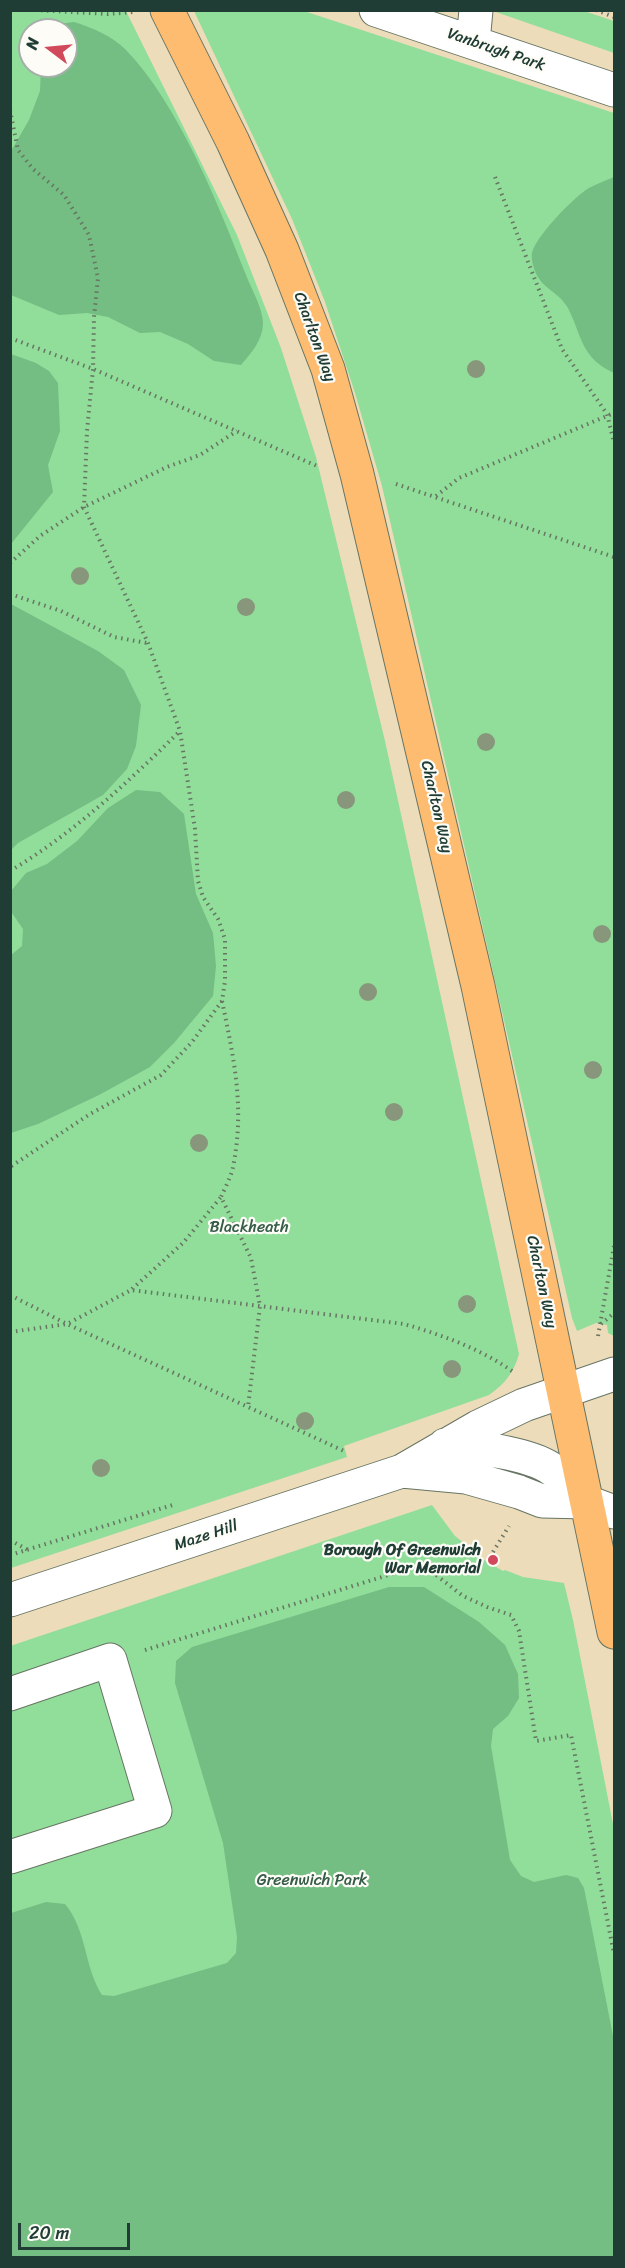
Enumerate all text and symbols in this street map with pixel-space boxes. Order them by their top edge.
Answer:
north arrow [18,18,78,78]
street label: Vanbrugh Park [445,24,547,76]
text: N [17,34,48,53]
street label: Charlton Way [289,290,339,384]
street label: Charlton Way [416,759,456,855]
park label: Blackheath [209,1218,289,1238]
street label: Charlton Way [522,1234,560,1330]
street label: Maze Hill [172,1517,240,1555]
place label: Borough Of Greenwich War Memorial [324,1541,481,1579]
marker: Borough Of Greenwich War Memorial [486,1553,500,1567]
park label: Greenwich Park [257,1871,367,1891]
scale bar [21,2211,134,2249]
text: 20 m [29,2217,69,2249]

